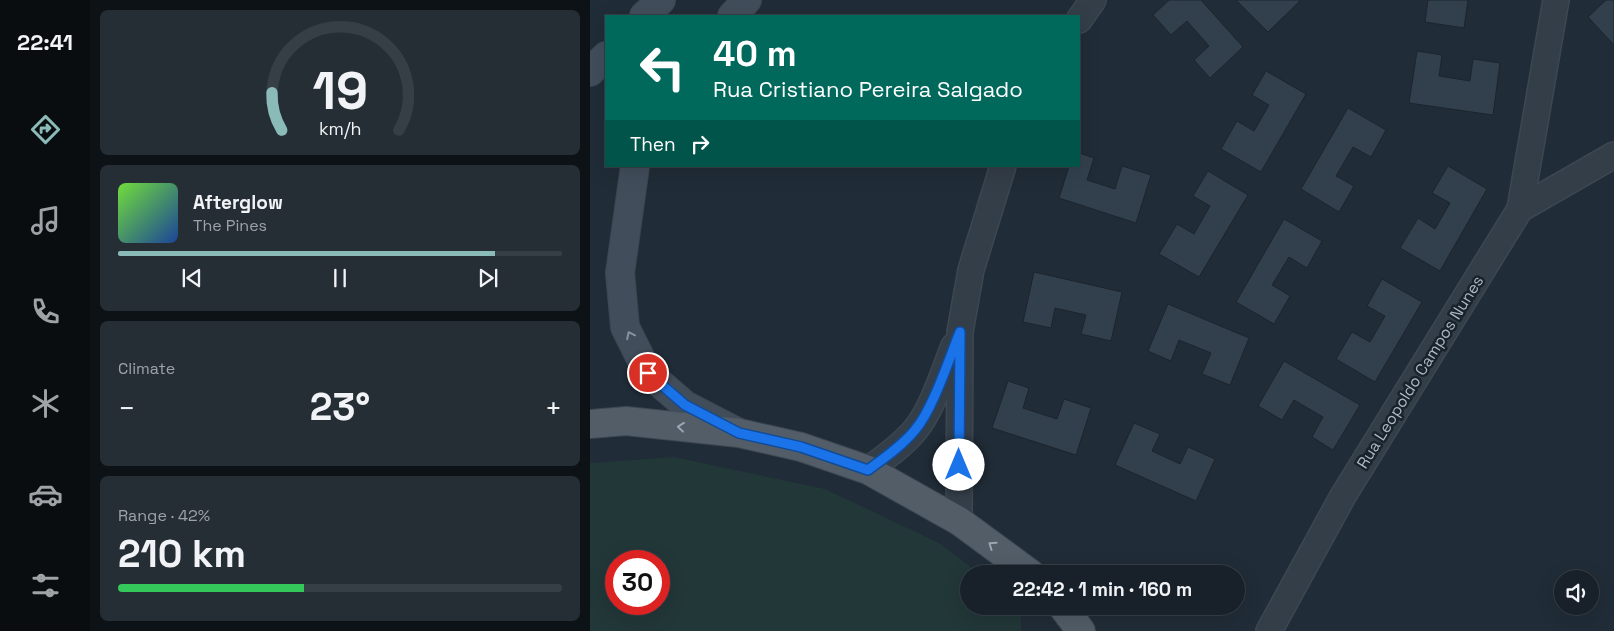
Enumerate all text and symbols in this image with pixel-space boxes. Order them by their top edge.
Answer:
text: 22:41 [17,28,73,56]
text: 40 m [713,32,797,76]
icon: left [630,35,695,100]
text: 19 [312,58,368,124]
text: Rua Cristiano Pereira Salgado [713,75,1023,103]
icon: directions [28,112,63,147]
text: km/h [319,117,361,140]
icon: right [686,130,714,158]
text: Then [630,132,676,157]
text: Afterglow [193,190,283,215]
icon: music [28,203,63,238]
text: The Pines [193,215,267,236]
icon: previous [178,264,206,292]
icon: pause [326,264,354,292]
icon: next [474,264,502,292]
street label: Rua Leopoldo Campos Nunes [1352,272,1488,472]
icon: phone [28,294,63,329]
one-way arrow [626,332,636,341]
pin [627,352,669,394]
text: Climate [118,358,175,379]
icon: arrive [634,359,662,387]
text: 23° [310,383,370,431]
icon: climate [28,386,63,421]
text: − [118,390,135,426]
text: + [545,390,562,426]
one-way arrow [677,422,685,433]
position arrow [932,438,984,490]
icon: car [28,477,63,512]
text: Range · 42% [118,505,210,526]
text: 210 km [118,530,246,578]
one-way arrow [988,542,998,551]
speed limit sign: 30 [605,550,670,615]
icon: filters [28,568,63,603]
map controls [1554,570,1599,615]
button: sound [1554,570,1599,615]
text: 22:42 · 1 min · 160 m [1013,577,1192,602]

